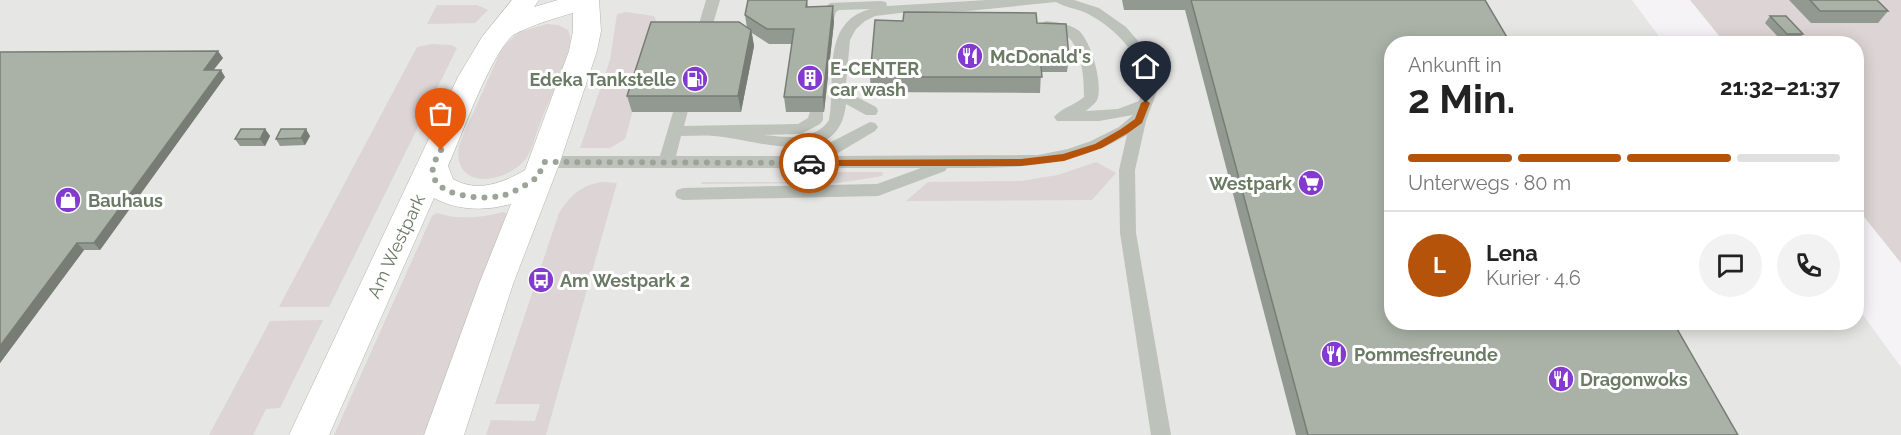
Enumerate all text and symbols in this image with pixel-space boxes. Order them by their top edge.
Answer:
restaurant icon: McDonald's [955,41,985,71]
pin [1120,41,1171,103]
place label: McDonald's [990,46,1091,67]
icon: home [1129,50,1162,83]
text: Ankunft in [1408,53,1502,77]
place label: E-CENTER car wash [830,58,919,100]
building icon: E-CENTER car wash [795,63,825,93]
fuel station icon: Edeka Tankstelle [680,64,710,94]
place label: Edeka Tankstelle [529,69,676,90]
text: 21:32–21:37 [1720,74,1840,100]
text: 2 Min. [1408,76,1515,122]
pin [415,88,466,150]
icon: bag [424,97,457,130]
courier [779,133,839,193]
icon: car [793,147,826,180]
supermarket icon: Westpark [1296,168,1326,198]
text: Unterwegs · 80 m [1408,171,1571,195]
place label: Westpark [1209,173,1293,194]
shop icon: Bauhaus [53,185,83,215]
place label: Bauhaus [88,190,163,211]
street label: Am Westpark [363,190,429,301]
button: chat [1699,234,1762,297]
button: phone [1777,234,1840,297]
text: Lena [1486,240,1538,266]
text: L [1433,252,1446,278]
bus stop icon: Am Westpark 2 [526,265,556,295]
text: Kurier · 4.6 [1486,266,1581,290]
place label: Am Westpark 2 [560,270,690,291]
restaurant icon: Pommesfreunde [1319,339,1349,369]
place label: Pommesfreunde [1354,344,1498,365]
restaurant icon: Dragonwoks [1546,364,1576,394]
place label: Dragonwoks [1580,369,1688,390]

